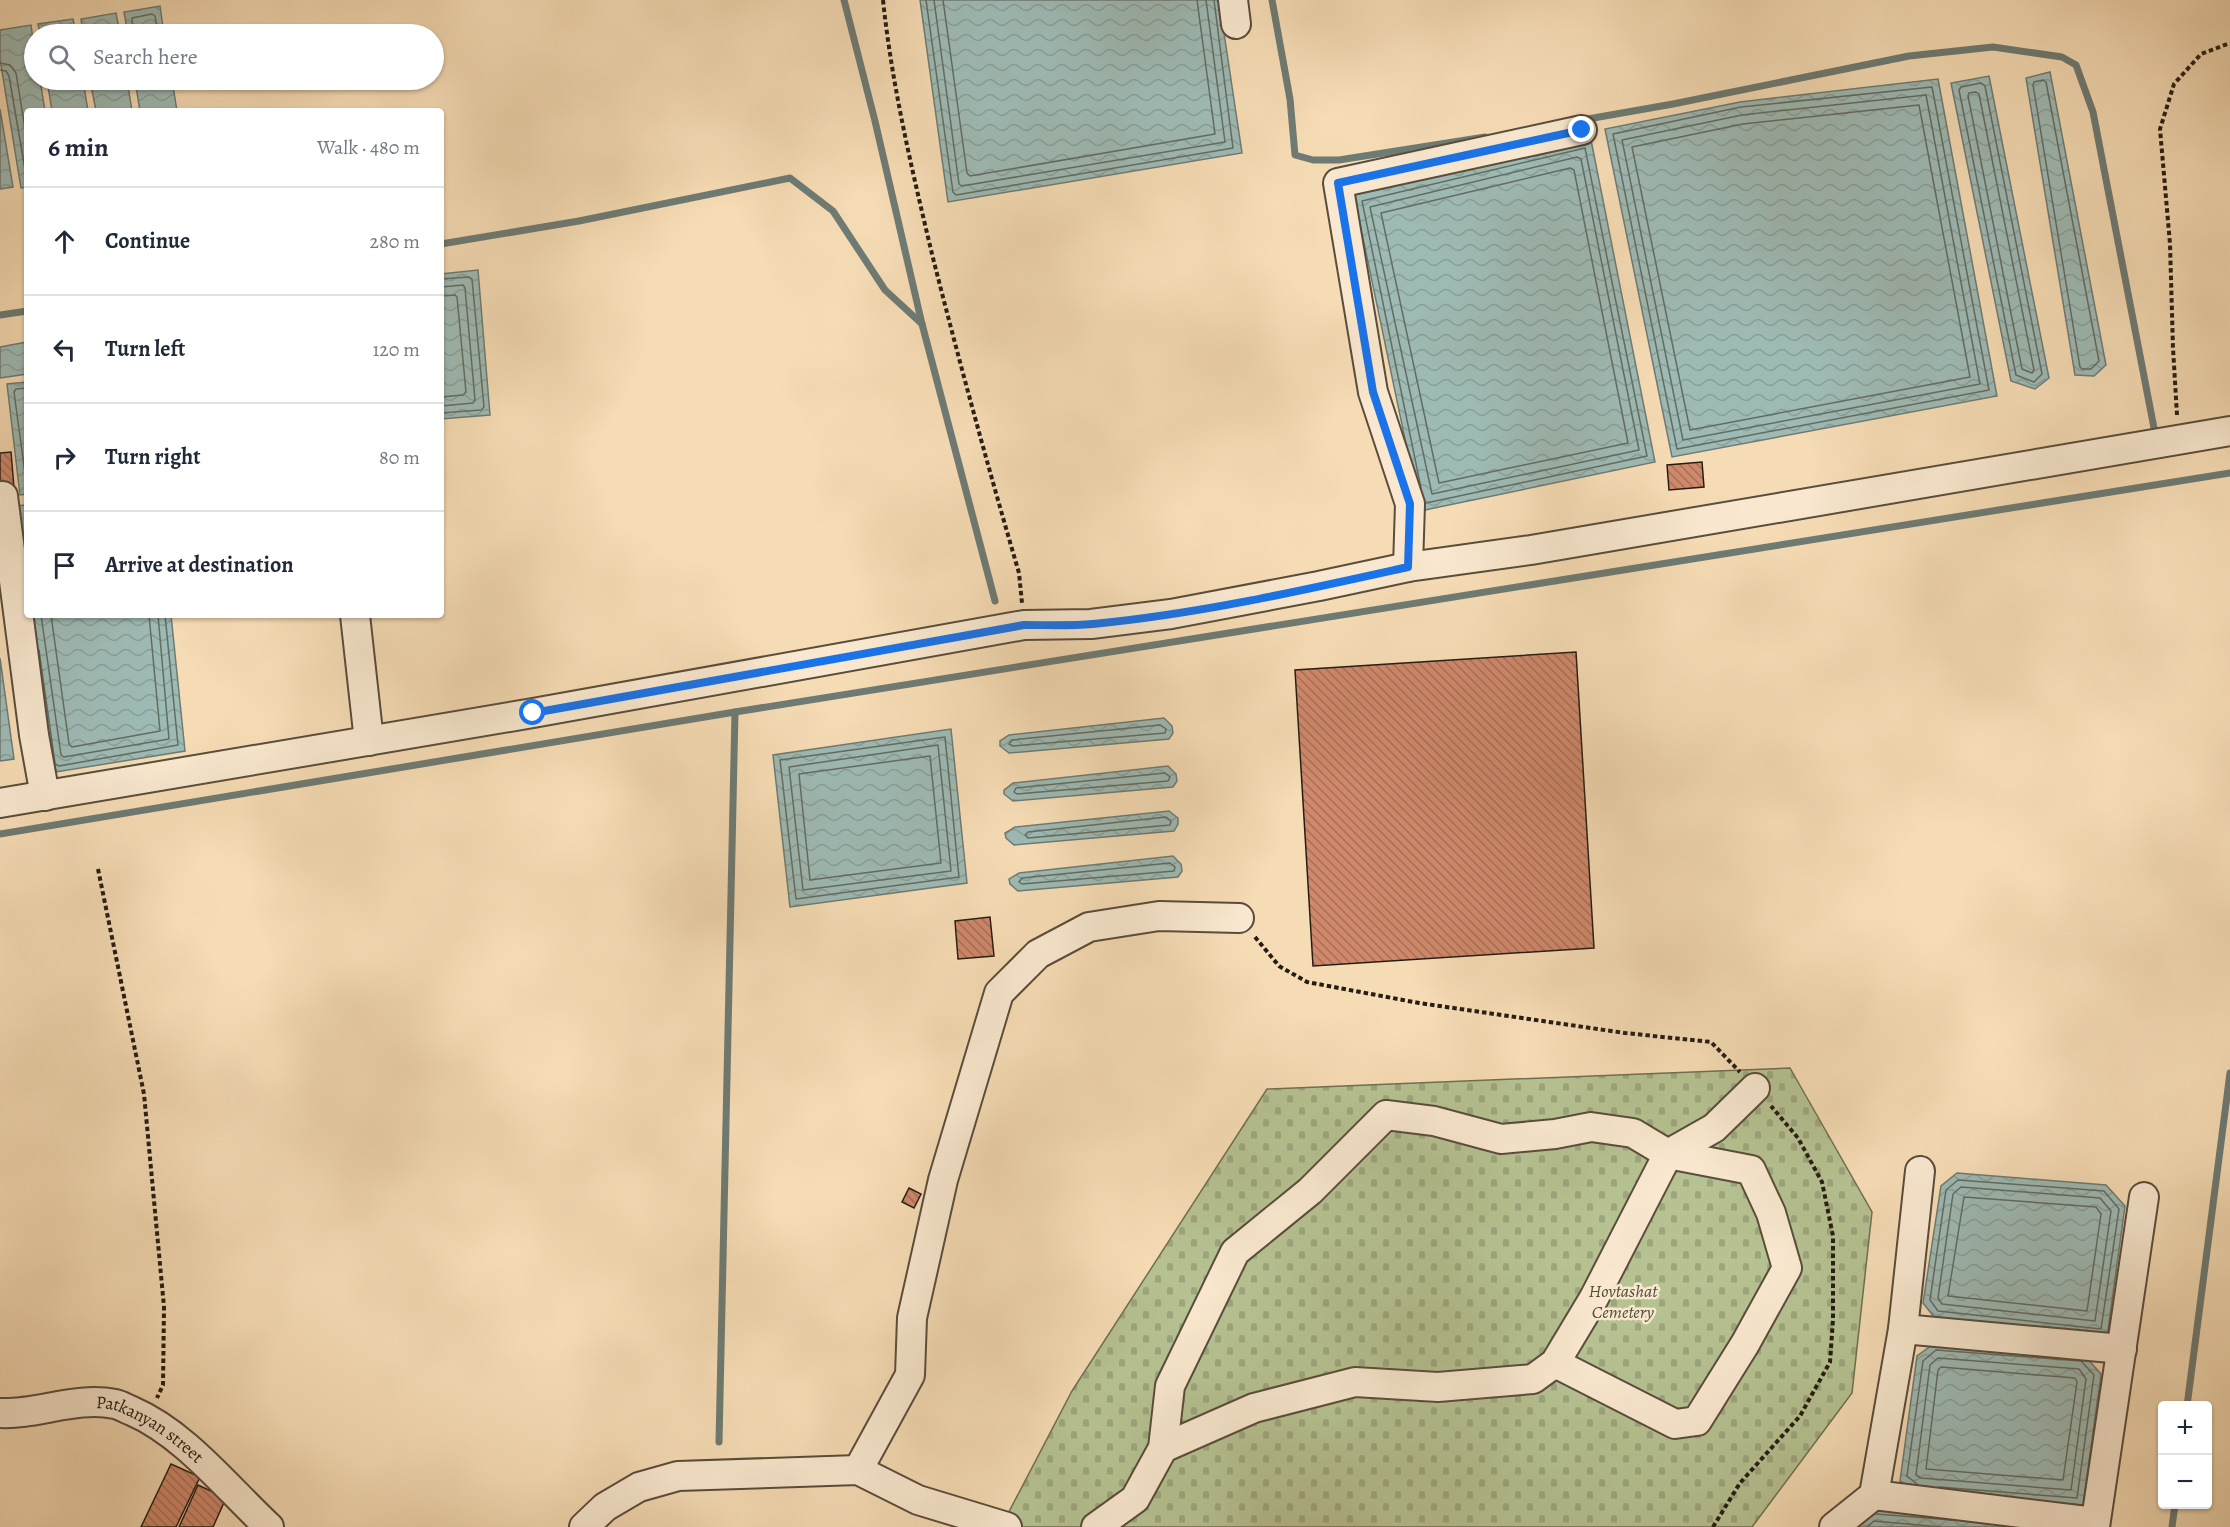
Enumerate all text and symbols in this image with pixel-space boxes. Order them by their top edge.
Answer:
search box [24,24,444,90]
icon: search [45,41,78,74]
text: Search here [93,42,198,72]
route end [1568,116,1594,142]
text: 6 min [48,130,109,165]
text: Walk · 480 m [317,134,420,161]
icon: ahead [48,225,81,258]
text: Continue [105,226,190,256]
text: 280 m [370,228,420,255]
icon: left [48,333,81,366]
text: Turn left [105,334,185,364]
text: 120 m [372,336,420,363]
icon: right [48,441,81,474]
text: Turn right [105,442,201,472]
text: 80 m [379,444,420,471]
icon: arrive [48,549,81,582]
text: Arrive at destination [105,550,294,580]
route start [519,699,545,725]
park label: Hovtashat Cemetery [1589,1279,1658,1324]
street label: Patkanyan street [95,1390,209,1468]
map controls [2158,1401,2212,1509]
button: + [2158,1401,2212,1455]
button: − [2158,1455,2212,1509]

